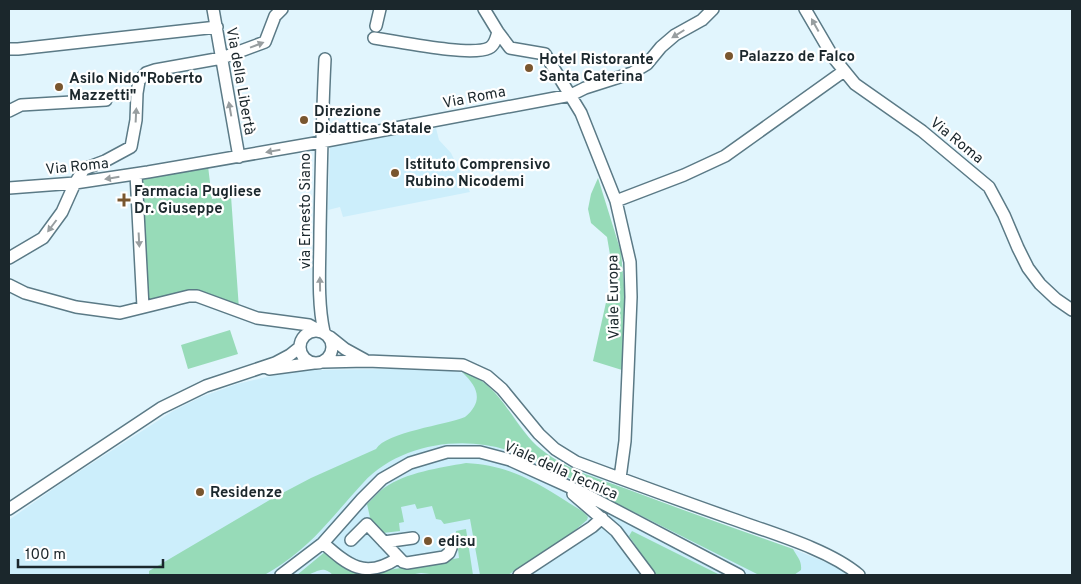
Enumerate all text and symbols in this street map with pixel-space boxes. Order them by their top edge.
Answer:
one-way arrow [811,18,819,32]
street label: Via della Libertà [221,26,258,137]
one-way arrow [671,29,684,39]
one-way arrow [249,41,264,48]
place label: Palazzo de Falco [739,48,855,67]
marker: Palazzo de Falco [723,50,735,62]
place label: Hotel Ristorante Santa Caterina [539,51,654,87]
marker: Hotel Ristorante Santa Caterina [523,62,535,74]
place label: Asilo Nido"Roberto Mazzetti" [69,70,203,106]
marker: Asilo Nido"Roberto Mazzetti" [53,81,65,93]
street label: Via Roma [441,83,507,114]
one-way arrow [226,101,234,117]
place label: Direzione Didattica Statale [314,103,432,139]
one-way arrow [133,107,141,123]
marker: Direzione Didattica Statale [298,114,310,126]
street label: Via Roma [925,114,987,169]
one-way arrow [264,148,280,156]
street label: via Ernesto Siano [297,153,316,269]
street label: Via Roma [45,155,110,180]
place label: Istituto Comprensivo Rubino Nicodemi [405,156,551,192]
marker: Istituto Comprensivo Rubino Nicodemi [389,167,401,179]
one-way arrow [104,174,120,182]
place label: Farmacia Pugliese Dr. Giuseppe [134,183,261,219]
marker: Farmacia Pugliese Dr. Giuseppe [118,194,130,206]
one-way arrow [47,219,57,233]
one-way arrow [136,233,144,249]
street label: Viale Europa [604,254,625,340]
one-way arrow [316,275,324,291]
street label: Viale della Tecnica [500,438,620,505]
place label: Residenze [210,484,282,503]
marker: Residenze [194,486,206,498]
place label: edisu [438,533,476,552]
marker: edisu [422,535,434,547]
scale bar [18,536,162,568]
text: 100 m [25,546,66,565]

